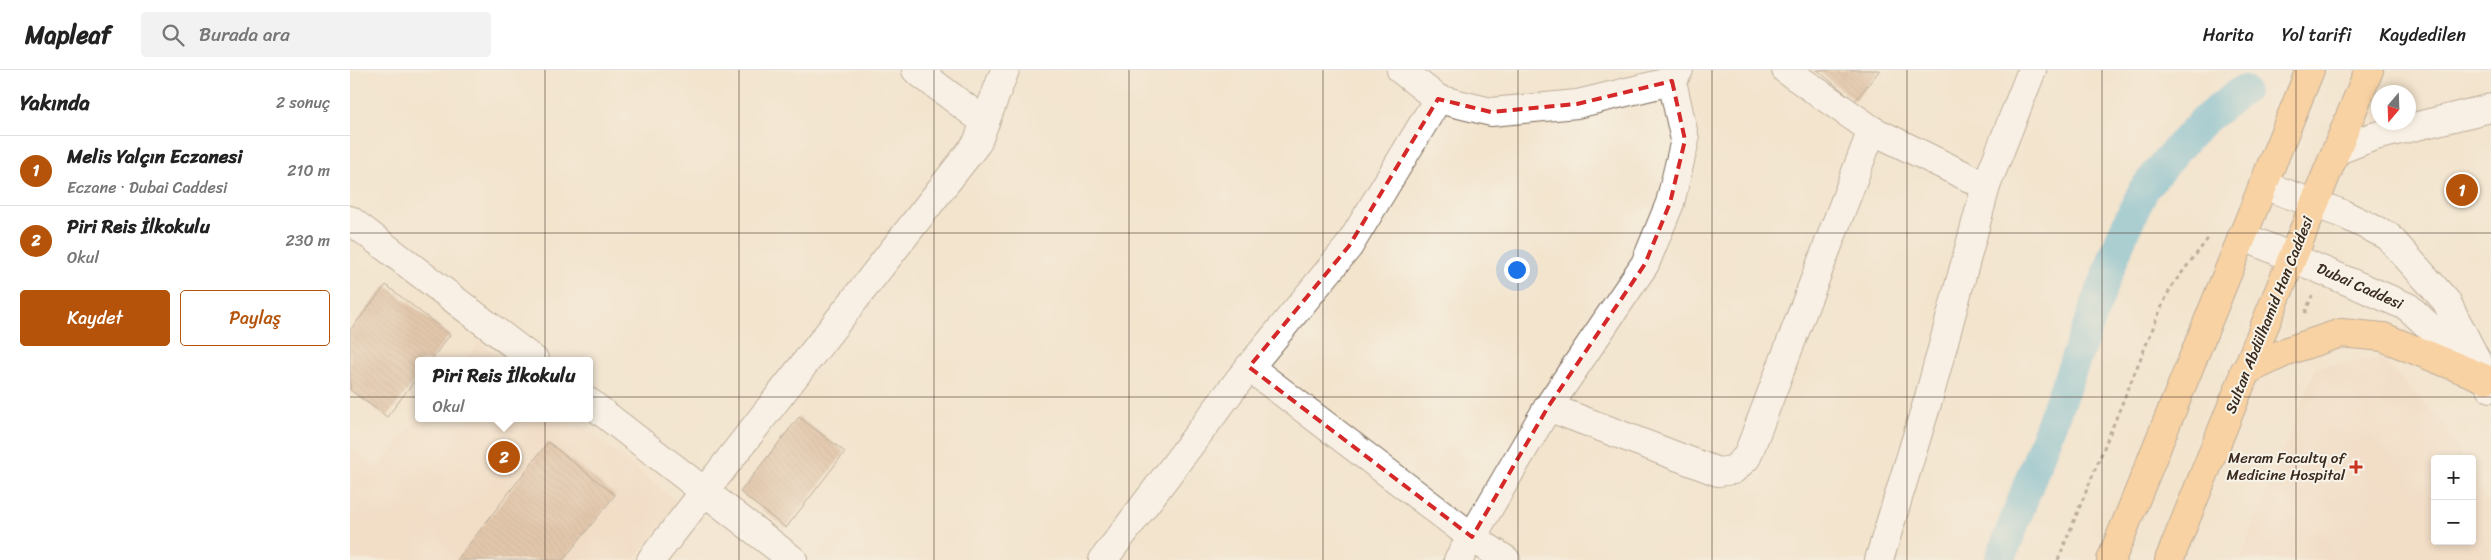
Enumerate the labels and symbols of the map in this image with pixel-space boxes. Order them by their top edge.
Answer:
north arrow [2371,85,2416,130]
pin: 1 [2446,171,2478,209]
street label: Sultan Abdülhamid Han Caddesi [2217,212,2321,418]
street label: Dubai Caddesi [2313,255,2408,317]
your location [1504,257,1530,283]
pin: 2 [488,438,520,476]
place label: Meram Faculty of Medicine Hospital [2227,445,2347,488]
marker: Meram Faculty of Medicine Hospital [2349,460,2363,474]

